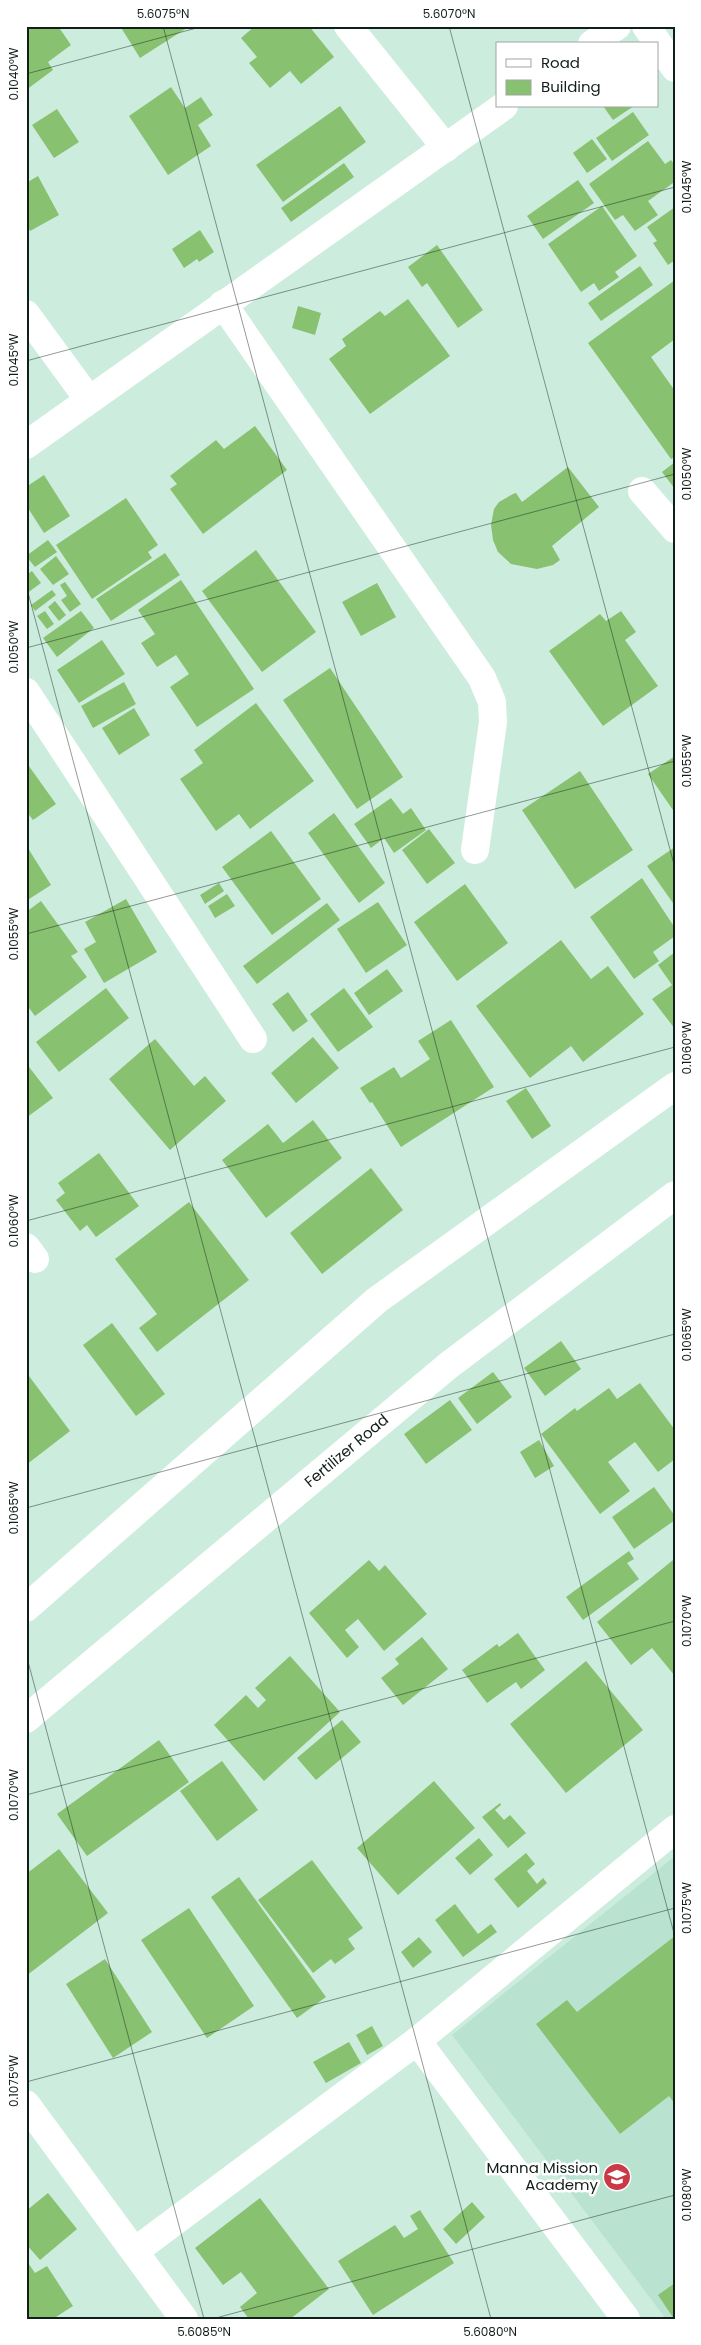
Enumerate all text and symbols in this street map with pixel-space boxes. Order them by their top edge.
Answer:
text: 5.6075°N [137,5,189,22]
text: 5.6070°N [423,5,475,22]
legend [496,42,658,108]
text: 0.1040°W [5,47,22,101]
text: Road [541,52,580,73]
text: Building [541,76,601,97]
text: 0.1045°W [678,160,695,214]
text: 0.1045°W [5,333,22,387]
text: 0.1050°W [678,447,695,501]
text: 0.1050°W [5,620,22,674]
text: 0.1055°W [678,734,695,788]
text: 0.1055°W [5,907,22,961]
text: 0.1060°W [678,1021,695,1075]
text: 0.1060°W [5,1194,22,1248]
text: 0.1065°W [678,1308,695,1362]
street label: Fertilizer Road [300,1409,393,1492]
text: 0.1065°W [5,1481,22,1535]
text: 0.1070°W [678,1595,695,1647]
text: 0.1070°W [5,1769,22,1821]
text: 0.1075°W [678,1882,695,1934]
text: 0.1075°W [5,2055,22,2107]
place label: Manna Mission Academy [486,2157,599,2195]
school or university icon: Manna Mission Academy [602,2162,632,2192]
text: 0.1080°W [678,2168,695,2222]
text: 5.6085°N [177,2323,231,2340]
text: 5.6080°N [463,2323,517,2340]

